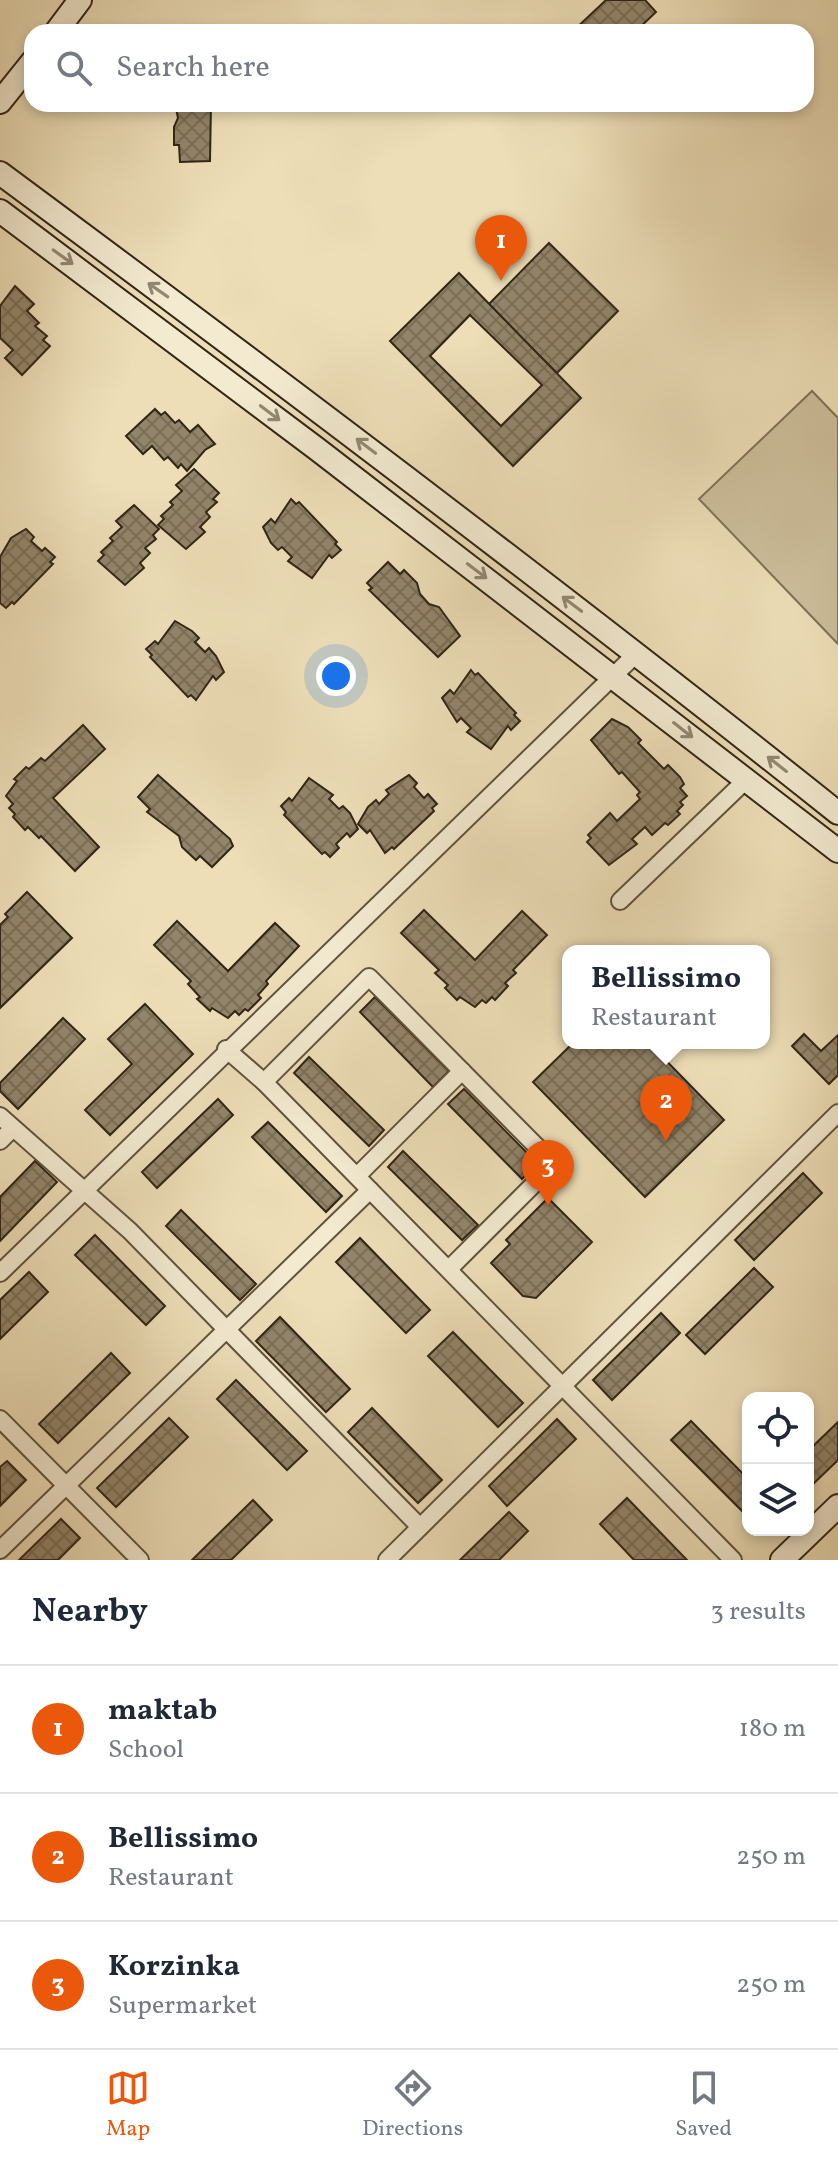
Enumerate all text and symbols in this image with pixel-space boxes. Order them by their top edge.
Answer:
search box [24,24,814,112]
icon: search [52,46,96,90]
text: Search here [116,47,270,89]
pin: 1 [475,215,527,281]
one-way arrow [52,248,73,265]
one-way arrow [148,282,169,299]
one-way arrow [259,405,281,422]
one-way arrow [356,438,377,455]
one-way arrow [466,563,487,580]
one-way arrow [562,595,583,612]
your location [316,656,356,696]
one-way arrow [672,721,693,739]
one-way arrow [767,756,788,773]
popup [562,945,770,1049]
text: Bellissimo [591,958,741,1000]
text: Restaurant [591,1000,717,1036]
pin: 2 [640,1075,692,1141]
pin: 3 [522,1140,574,1206]
map controls [742,1392,814,1536]
button: locate [742,1392,814,1464]
button: layers [742,1464,814,1536]
text: Nearby [32,1589,148,1636]
text: 3 results [710,1594,806,1630]
text: maktab [108,1690,217,1732]
text: 1 [53,1711,63,1747]
text: 180 m [739,1711,806,1747]
text: School [108,1732,184,1768]
text: Bellissimo [108,1818,258,1860]
text: 2 [51,1839,65,1875]
text: 250 m [736,1839,806,1875]
text: Restaurant [108,1860,234,1896]
text: Korzinka [108,1946,240,1988]
text: 3 [51,1967,65,2003]
text: 250 m [736,1967,806,2003]
text: Supermarket [108,1988,257,2024]
tab: Map [106,2066,150,2145]
tab: Directions [362,2066,463,2145]
tab: Saved [675,2066,732,2145]

